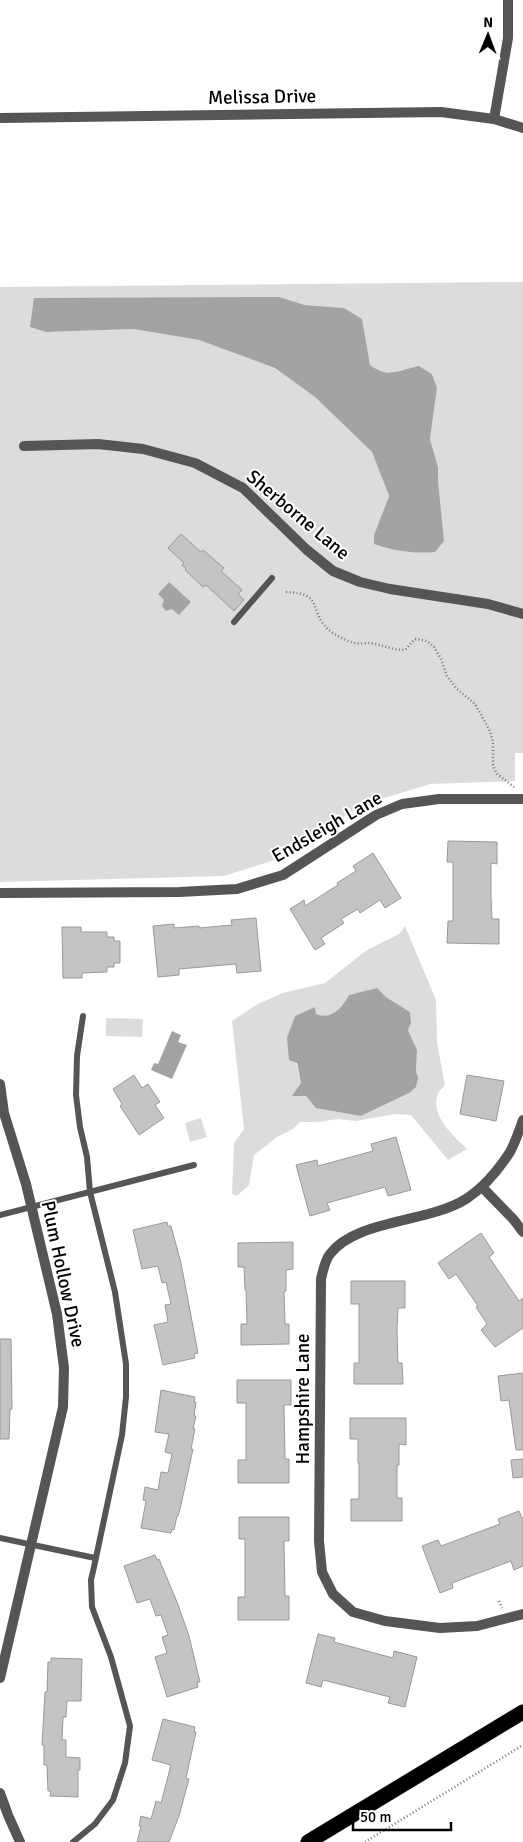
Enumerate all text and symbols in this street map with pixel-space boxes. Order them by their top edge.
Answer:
north arrow [463,10,513,60]
text: N [483,14,493,31]
street label: Melissa Drive [208,84,316,110]
street label: Sherborne Lane [241,465,355,565]
street label: Endsleigh Lane [268,786,386,868]
street label: Plum Hollow Drive [36,1198,90,1350]
street label: Hampshire Lane [291,1333,315,1465]
scale bar [353,1800,450,1832]
text: 50 m [360,1808,391,1826]

